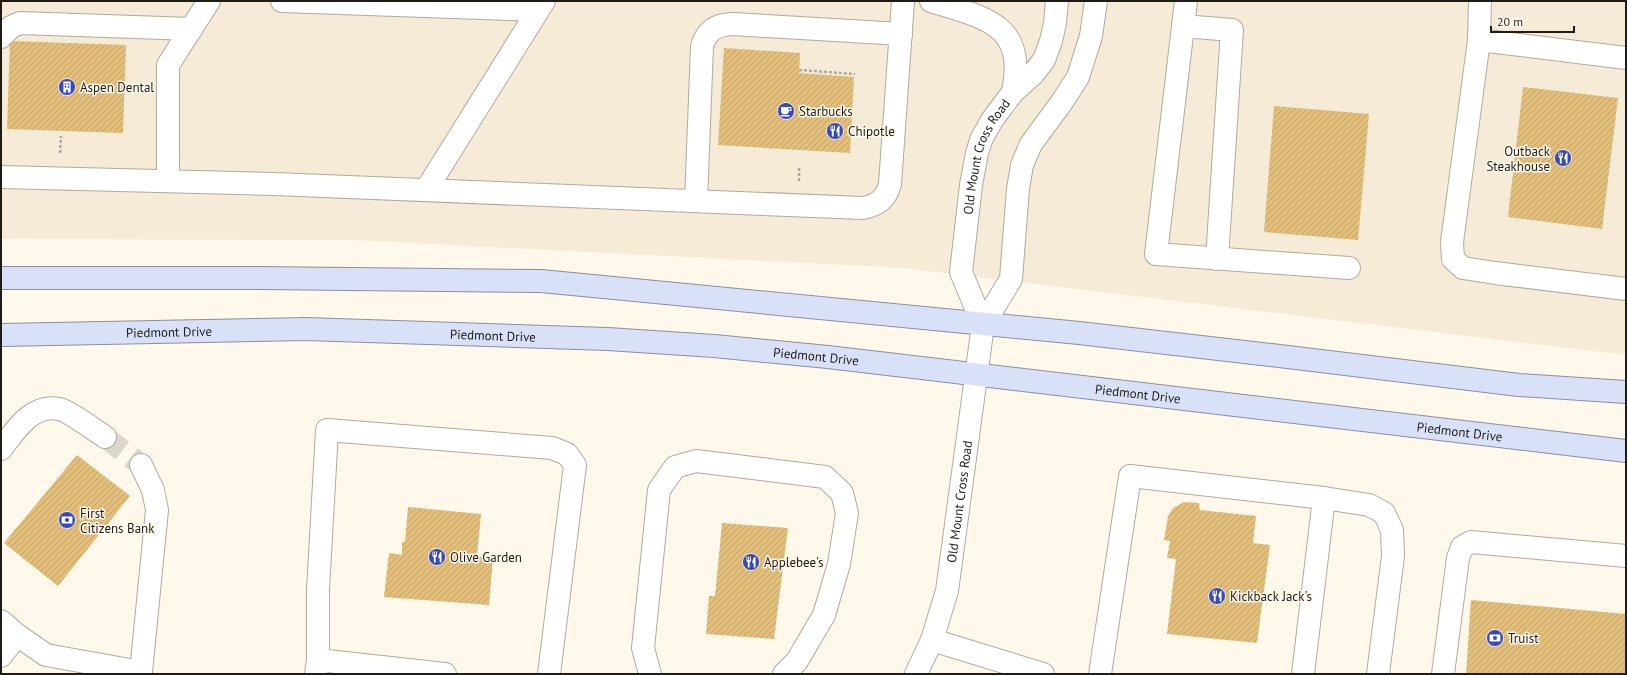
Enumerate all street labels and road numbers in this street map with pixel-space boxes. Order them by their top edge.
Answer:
street label: Old Mount Cross Road [959,95,1014,215]
street label: Piedmont Drive [126,322,212,341]
street label: Piedmont Drive [450,325,536,345]
street label: Piedmont Drive [772,343,860,369]
street label: Piedmont Drive [1094,380,1182,407]
street label: Piedmont Drive [1416,418,1503,445]
street label: Old Mount Cross Road [942,440,976,564]

